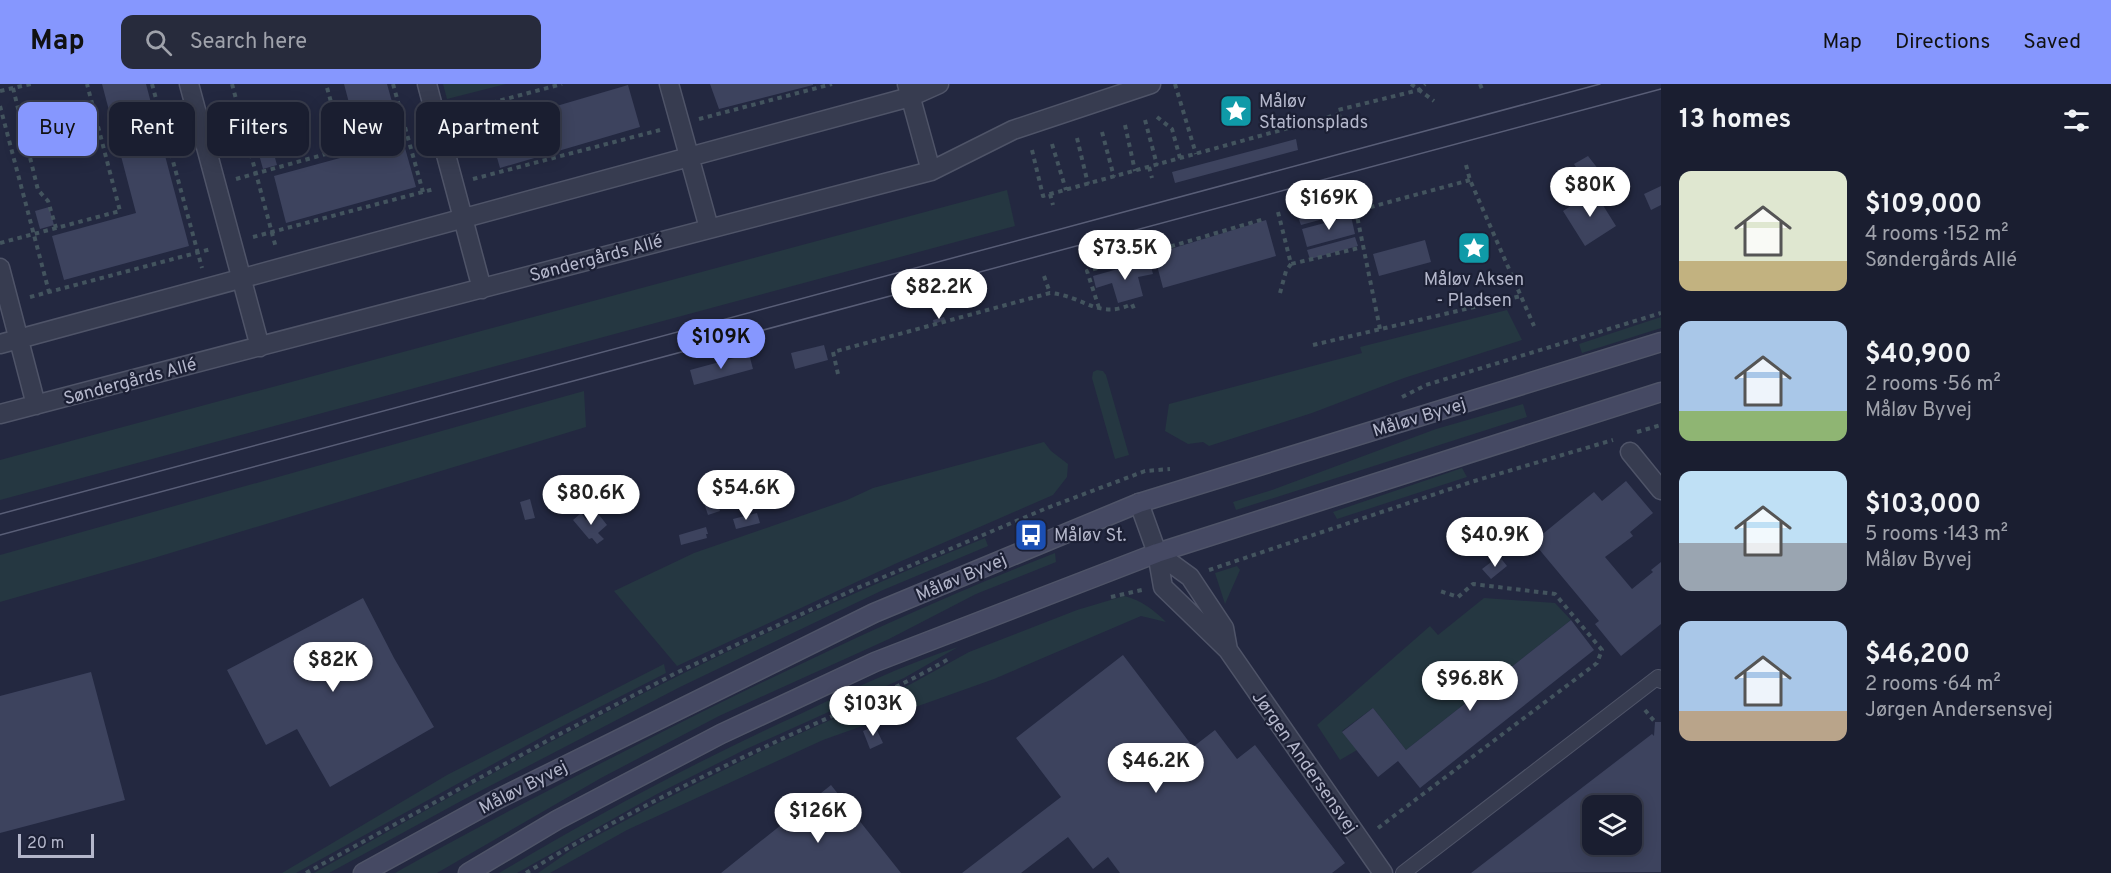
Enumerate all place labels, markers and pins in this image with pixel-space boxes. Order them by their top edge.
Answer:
place label: Måløv Stationsplads [1259,91,1368,135]
place icon: Måløv Stationsplads [1218,93,1254,129]
pin: $80K [1554,167,1626,218]
pin: $169K [1287,180,1371,231]
pin: $73.5K [1076,230,1174,281]
place icon: Måløv Aksen - Pladsen [1456,230,1492,266]
pin: $82.2K [890,269,988,320]
place label: Måløv Aksen - Pladsen [1424,269,1524,313]
pin: $109K [679,319,763,370]
pin: $54.6K [697,470,795,521]
pin: $80.6K [542,475,640,526]
bus stop icon: Måløv St. [1013,517,1049,553]
pin: $40.9K [1446,517,1544,568]
place label: Måløv St. [1054,525,1127,548]
pin: $82K [297,642,369,693]
pin: $96.8K [1421,661,1519,712]
pin: $103K [831,686,915,737]
pin: $46.2K [1107,743,1205,794]
pin: $126K [776,793,860,844]

